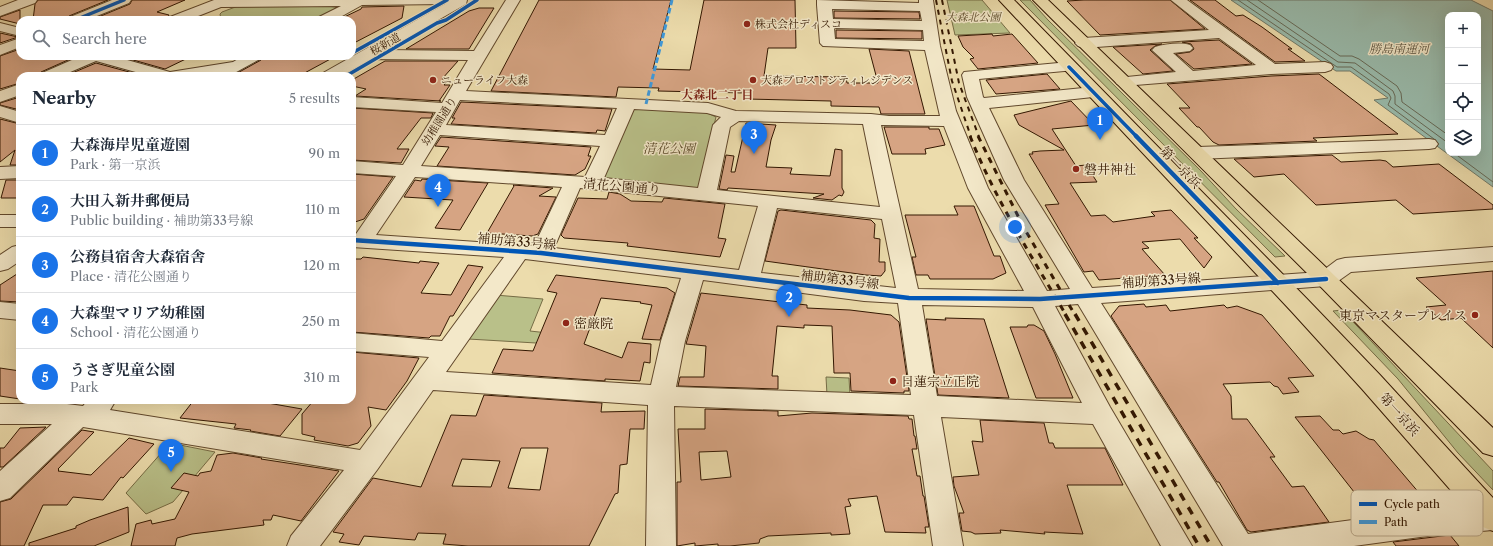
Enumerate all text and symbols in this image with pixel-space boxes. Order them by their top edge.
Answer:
park label: 大森北公園 [946,10,1002,24]
map controls [1445,12,1481,156]
button: + [1445,12,1481,48]
search box [16,16,356,60]
place label: 株式会社ディスコ [755,17,842,31]
marker: 株式会社ディスコ [742,19,752,29]
icon: search [30,27,52,49]
text: Search here [62,29,147,48]
street label: 桜新道 [367,30,403,58]
water label: 勝島南運河 [1369,41,1431,56]
button: − [1445,48,1481,84]
place label: ニューライフ大森 [441,73,528,87]
place label: 大森プロストシティレジデンス [761,73,913,87]
marker: ニューライフ大森 [428,75,438,85]
marker: 大森プロストシティレジデンス [748,75,758,85]
button: locate [1445,84,1481,120]
district label: 大森北二丁目 [681,87,753,102]
text: Nearby [32,88,96,108]
text: 5 results [289,90,340,106]
street label: 幼稚園通り [418,94,460,148]
pin: 1 [1087,107,1113,140]
button: layers [1445,120,1481,156]
pin: 3 [741,121,767,154]
text: 大森海岸児童遊園 [70,135,190,154]
park label: 清花公園 [643,140,697,156]
street label: 第一京浜 [1157,143,1205,191]
text: 1 [42,145,48,161]
text: 90 m [309,145,340,161]
text: Park · 第一京浜 [70,156,161,172]
place label: 磐井神社 [1084,161,1136,177]
marker: 磐井神社 [1071,164,1081,174]
pin: 4 [425,174,451,207]
street label: 清花公園通り [582,175,662,197]
text: 大田入新井郵便局 [70,191,190,210]
text: 2 [41,201,49,217]
text: 110 m [305,201,340,217]
text: Public building · 補助第33号線 [70,212,253,228]
your location [1005,217,1025,237]
street label: 補助第33号線 [477,230,557,252]
text: 公務員宿舎大森宿舎 [70,247,205,266]
text: 3 [41,257,49,273]
text: 120 m [303,257,340,273]
street label: 補助第33号線 [800,266,880,292]
text: Place · 清花公園通り [70,268,192,284]
street label: 補助第33号線 [1121,269,1201,291]
pin: 2 [776,284,802,317]
text: 大森聖マリア幼稚園 [70,303,205,322]
place label: 東京マスタープレイス [1339,307,1467,323]
marker: 東京マスタープレイス [1470,310,1480,320]
text: 4 [41,313,49,329]
text: 250 m [302,313,340,329]
place label: 密厳院 [574,315,613,331]
marker: 密厳院 [561,318,571,328]
text: School · 清花公園通り [70,324,201,340]
text: うさぎ児童公園 [70,360,175,379]
text: 5 [41,369,49,385]
text: 310 m [304,369,340,385]
place label: 日蓮宗立正院 [901,373,979,389]
marker: 日蓮宗立正院 [888,376,898,386]
text: Park [70,379,98,395]
street label: 第一京浜 [1377,389,1423,439]
pin: 5 [158,439,184,472]
legend [1351,490,1483,536]
text: Cycle path [1384,497,1440,511]
text: Path [1384,515,1408,529]

